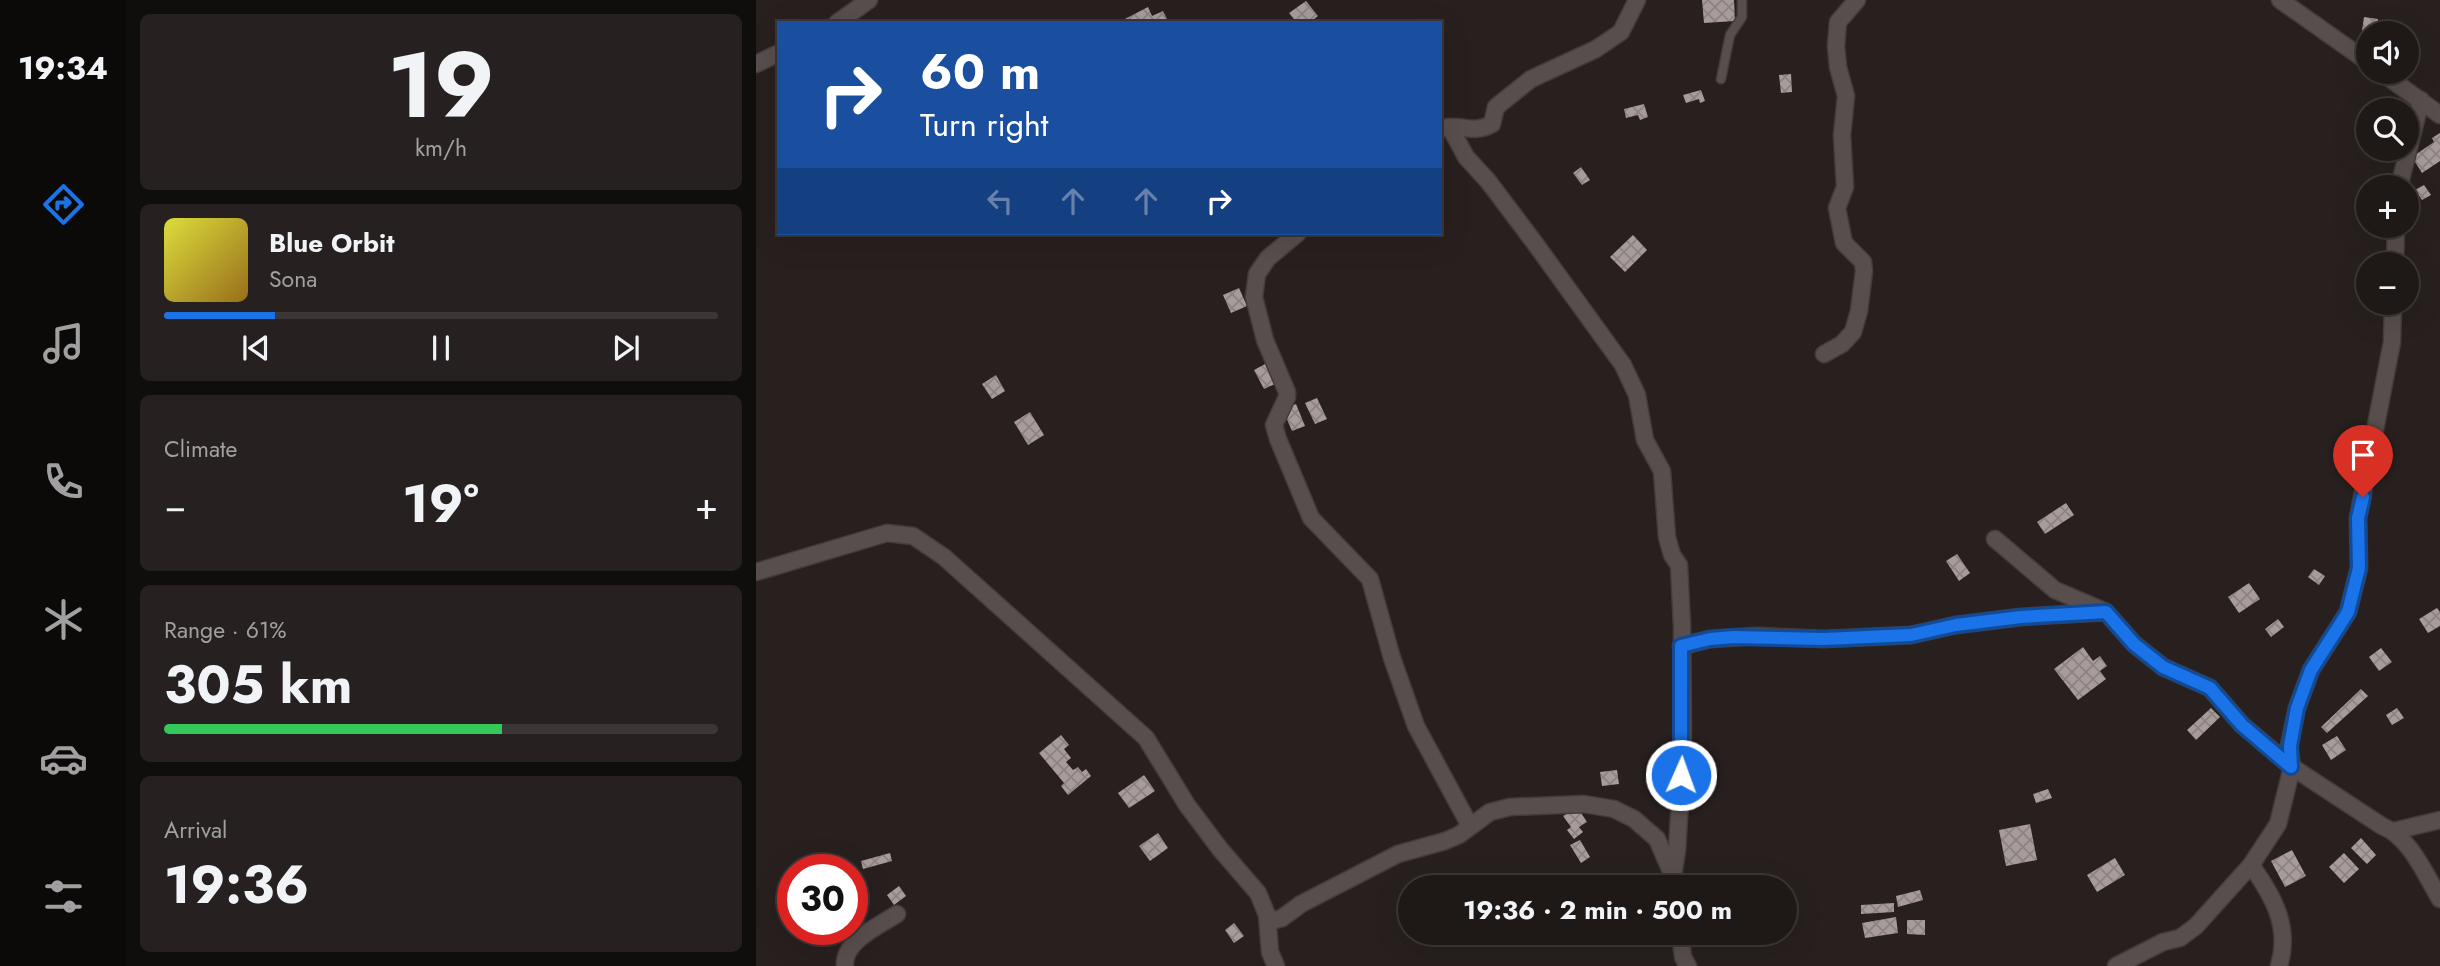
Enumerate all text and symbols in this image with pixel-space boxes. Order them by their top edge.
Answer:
text: 19 [387,20,495,151]
map controls [2356,21,2419,315]
button: sound [2356,21,2419,84]
text: 60 m [920,37,1040,107]
text: 19:34 [18,45,108,91]
icon: right [805,49,896,140]
button: search [2356,98,2419,161]
text: Turn right [920,102,1049,148]
text: km/h [415,131,467,165]
button: + [2356,175,2419,238]
icon: directions [39,180,88,229]
icon: left [981,182,1019,220]
icon: ahead [1054,182,1092,220]
icon: ahead [1127,182,1165,220]
icon: right [1200,182,1238,220]
text: Blue Orbit [269,224,394,262]
button: − [2356,252,2419,315]
text: Sona [269,262,317,296]
icon: music [39,319,88,368]
icon: previous [237,329,275,367]
icon: pause [422,329,460,367]
icon: next [607,329,645,367]
pin [2333,425,2393,497]
text: Climate [164,432,237,466]
icon: arrive [2344,436,2382,474]
icon: phone [39,457,88,506]
text: 19° [402,466,479,542]
text: − [164,478,186,533]
text: + [695,478,718,533]
icon: climate [39,595,88,644]
text: Range · 61% [164,613,287,647]
text: 305 km [164,647,353,723]
icon: car [39,734,88,783]
position arrow [1644,738,1718,812]
text: Arrival [164,813,227,847]
text: 19:36 [164,847,309,923]
speed limit sign: 30 [777,854,868,945]
icon: filters [39,872,88,921]
text: 19:36 · 2 min · 500 m [1463,891,1732,929]

